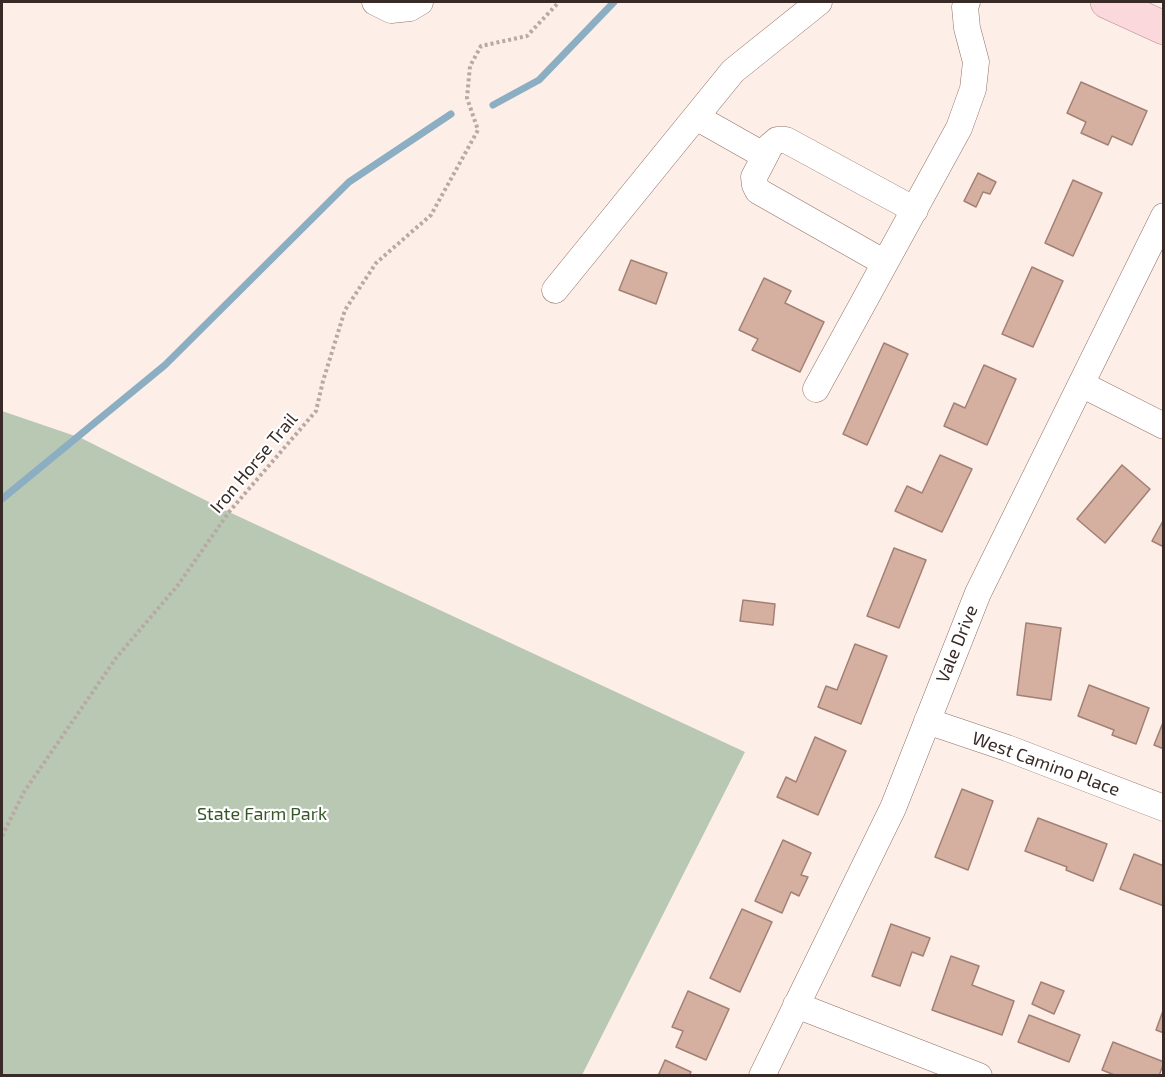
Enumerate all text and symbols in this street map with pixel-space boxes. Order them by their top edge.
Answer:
street label: Iron Horse Trail [206,408,302,518]
street label: Vale Drive [932,602,982,686]
street label: West Camino Place [969,727,1123,801]
park label: State Farm Park [197,803,327,825]

